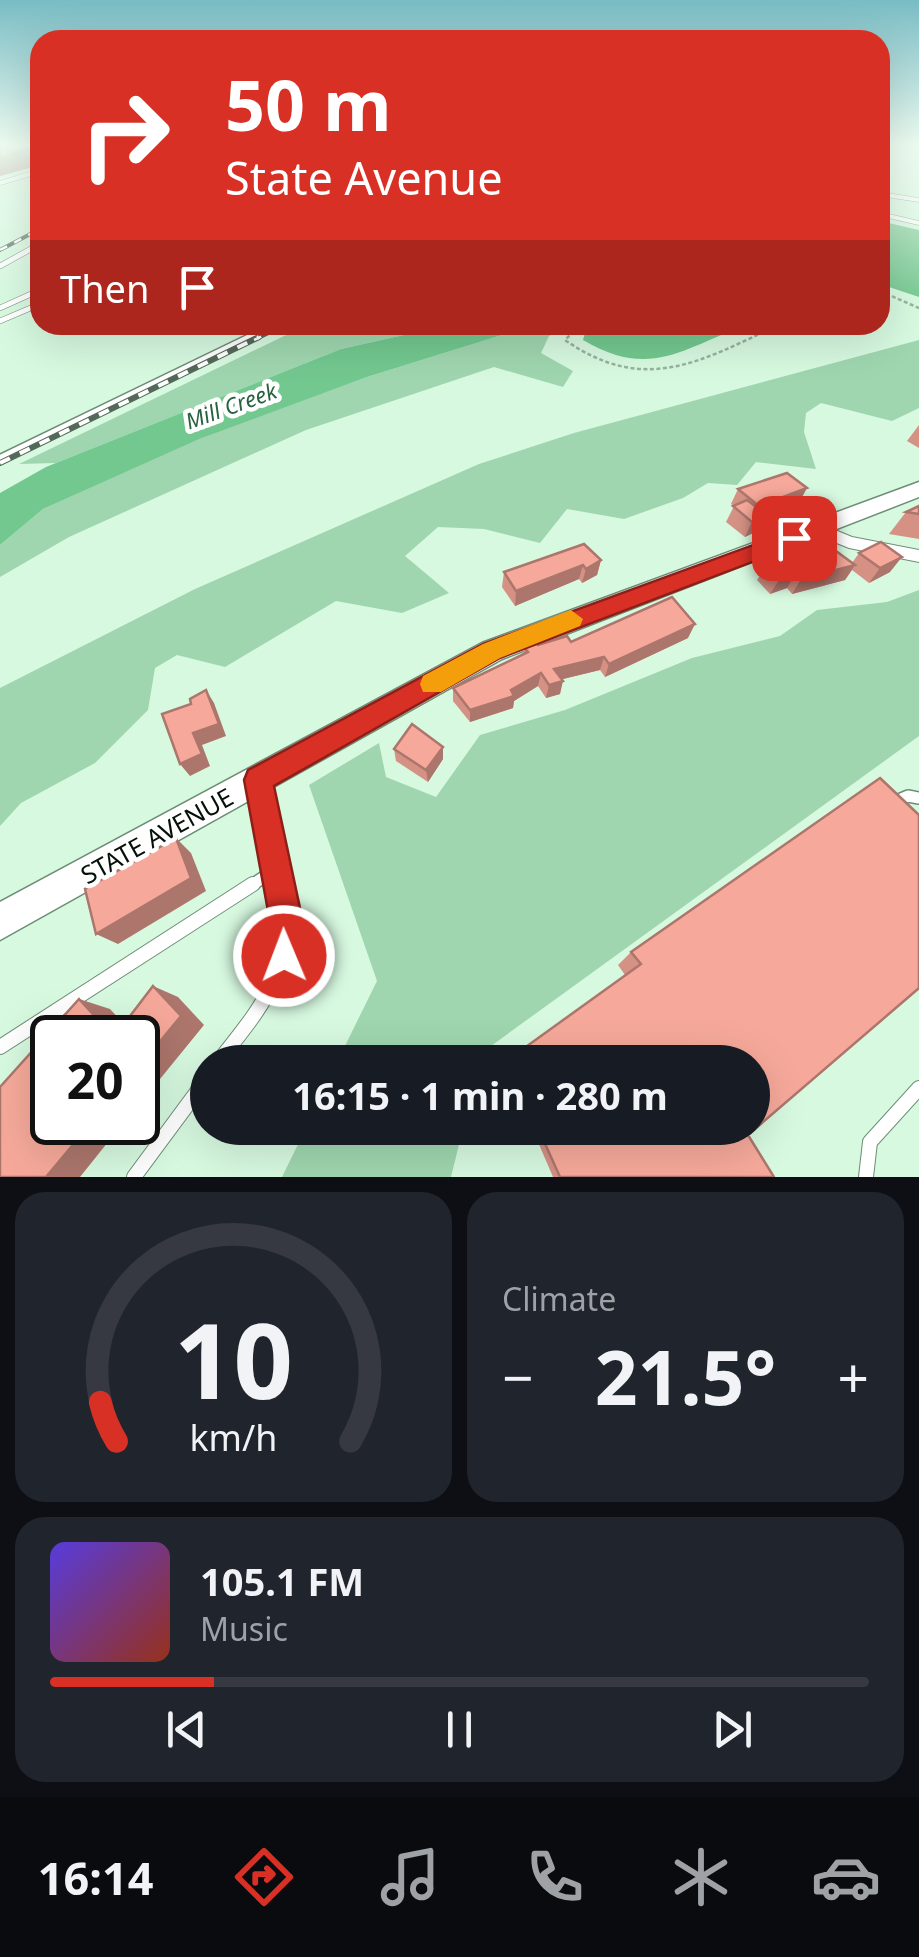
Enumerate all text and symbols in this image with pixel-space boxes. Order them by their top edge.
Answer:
text: 50 m [225,56,392,152]
icon: right [60,70,190,200]
text: State Avenue [225,147,503,208]
icon: arrive [170,260,225,315]
text: Then [60,262,150,314]
water label: Mill Creek [181,374,282,435]
pin [752,496,837,581]
icon: arrive [767,511,822,566]
street label: STATE AVENUE [74,779,239,891]
position arrow [232,904,336,1008]
speed limit sign: 20 [30,1015,160,1145]
text: 16:15 · 1 min · 280 m [292,1069,668,1121]
text: Climate [502,1277,616,1320]
text: 10 [174,1288,293,1429]
text: 21.5° [595,1325,776,1427]
text: − [502,1339,533,1414]
text: + [838,1339,869,1414]
text: km/h [190,1413,277,1461]
text: 105.1 FM [200,1555,364,1607]
text: Music [200,1607,288,1650]
icon: previous [159,1702,214,1757]
icon: pause [432,1702,487,1757]
icon: next [705,1702,760,1757]
icon: directions [229,1842,299,1912]
icon: music [375,1842,445,1912]
icon: phone [520,1842,590,1912]
icon: climate [666,1842,736,1912]
icon: car [811,1842,881,1912]
text: 16:14 [38,1847,153,1908]

